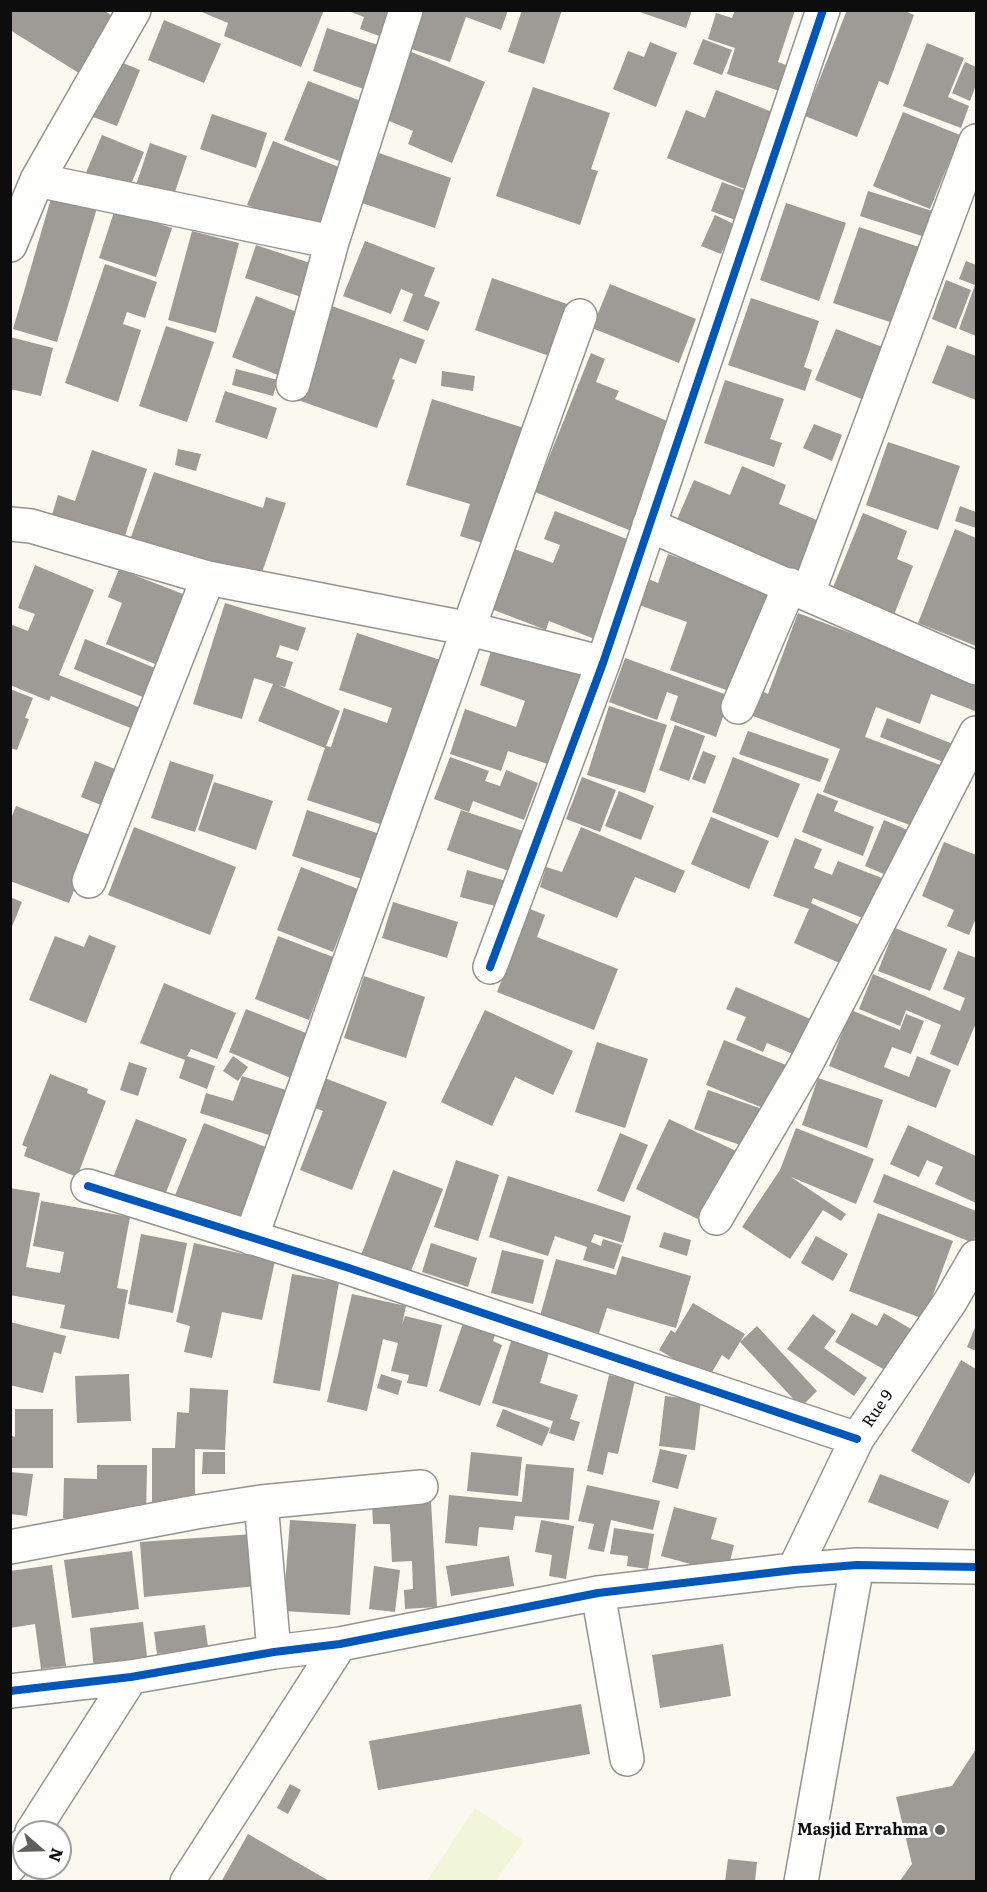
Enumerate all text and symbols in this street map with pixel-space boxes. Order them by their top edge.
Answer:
street label: Rue 9 [859,1387,897,1431]
north arrow [12,1820,72,1880]
place label: Masjid Errahma [797,1820,928,1840]
marker: Masjid Errahma [933,1823,947,1837]
text: N [43,1845,71,1866]

